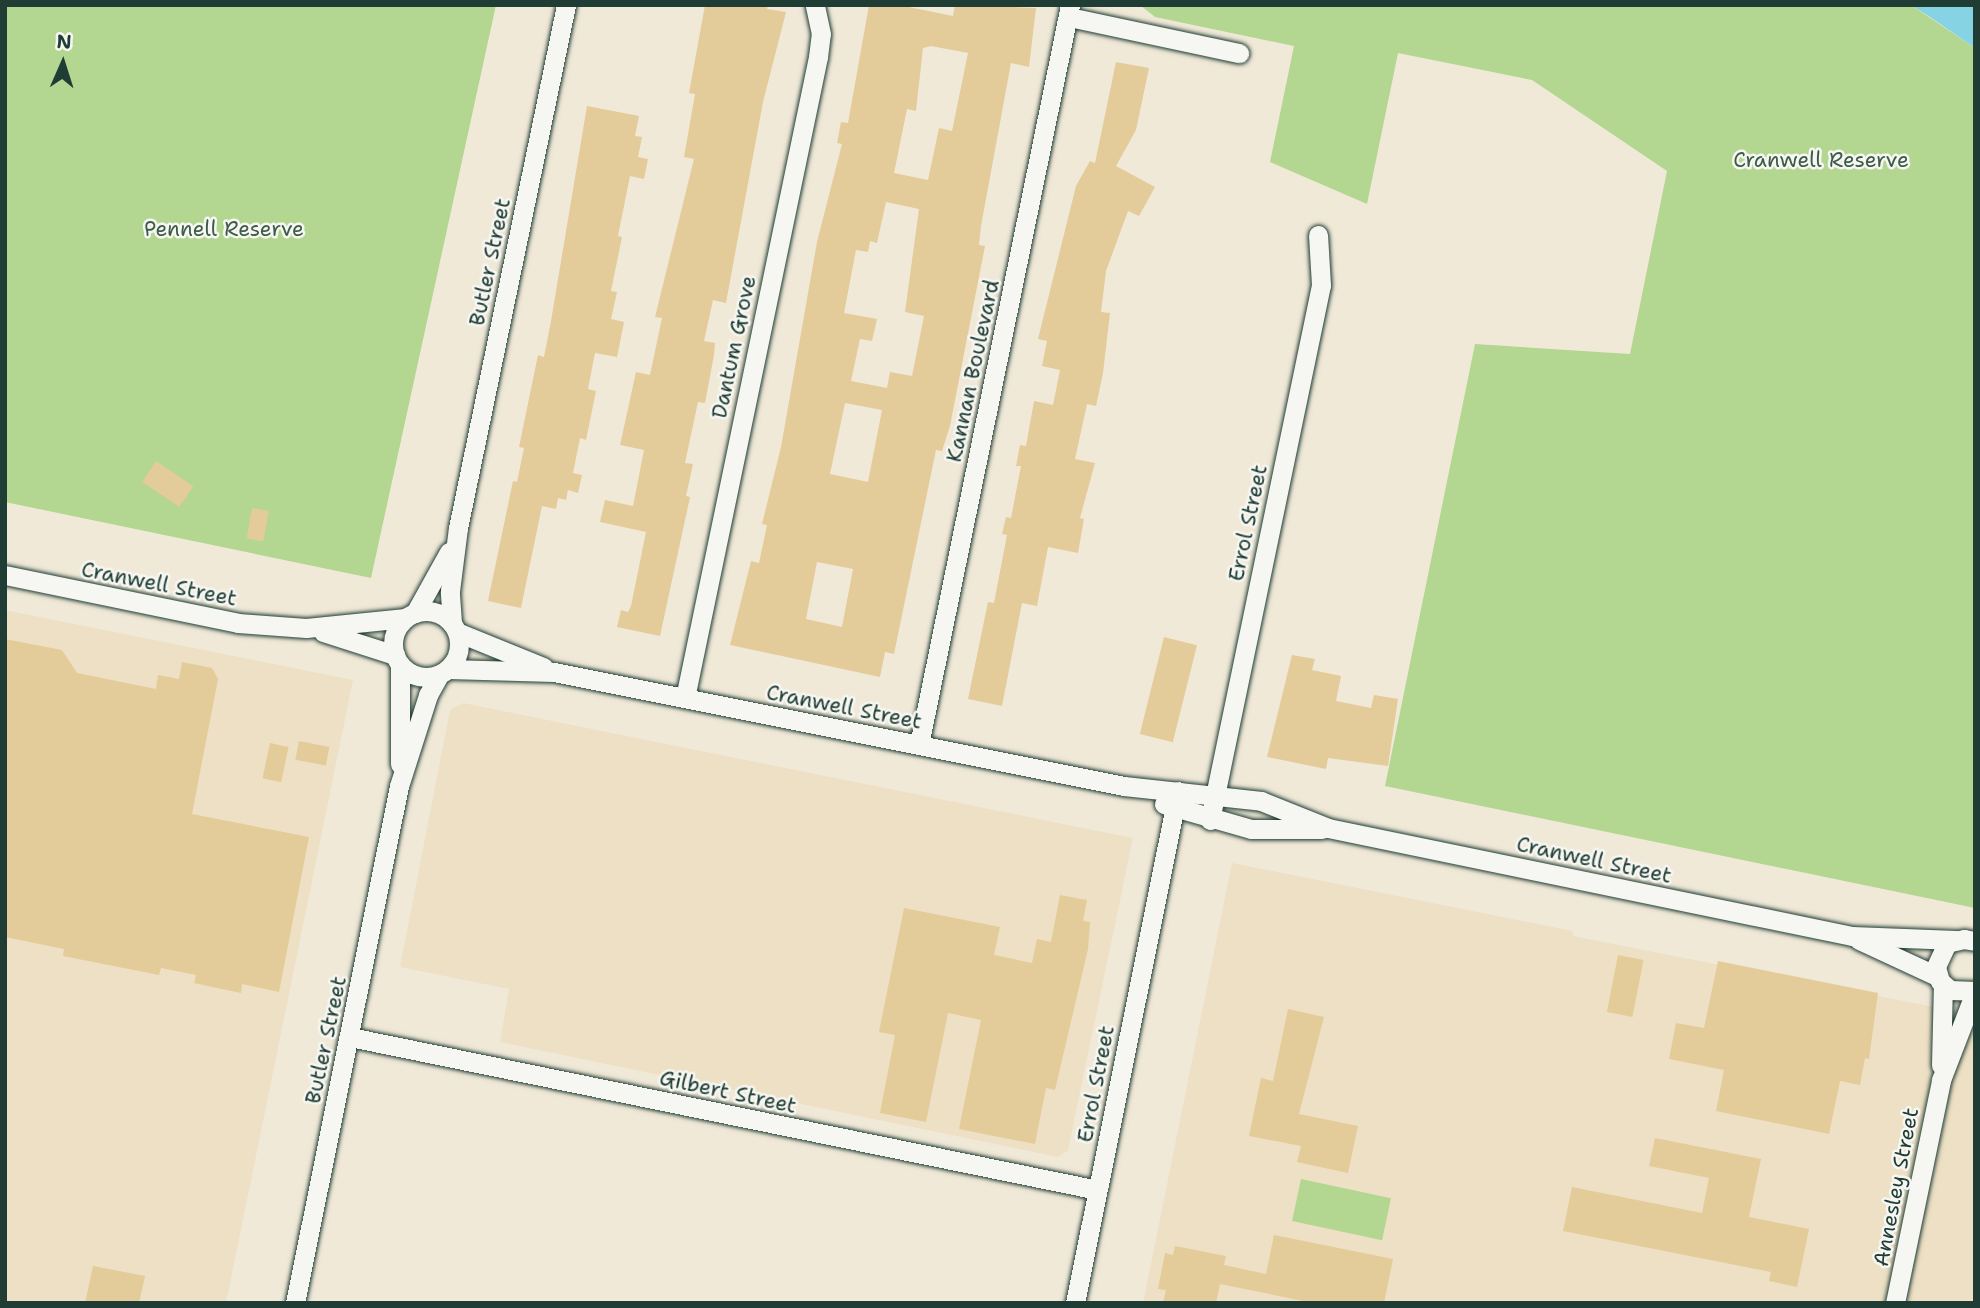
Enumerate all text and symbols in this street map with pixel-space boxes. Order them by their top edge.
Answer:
north arrow [28,28,98,98]
text: N [56,29,72,54]
park label: Cranwell Reserve [1733,147,1909,173]
street label: Butler Street [464,196,516,328]
park label: Pennell Reserve [144,216,304,242]
street label: Dantum Grove [707,273,761,421]
street label: Kannan Boulevard [941,278,1005,464]
street label: Errol Street [1223,462,1273,584]
street label: Cranwell Street [79,557,239,611]
street label: Cranwell Street [764,680,924,734]
street label: Cranwell Street [1514,831,1674,889]
street label: Butler Street [300,974,352,1106]
street label: Errol Street [1072,1023,1120,1145]
street label: Gilbert Street [657,1065,799,1119]
street label: Annesley Street [1868,1105,1924,1269]

